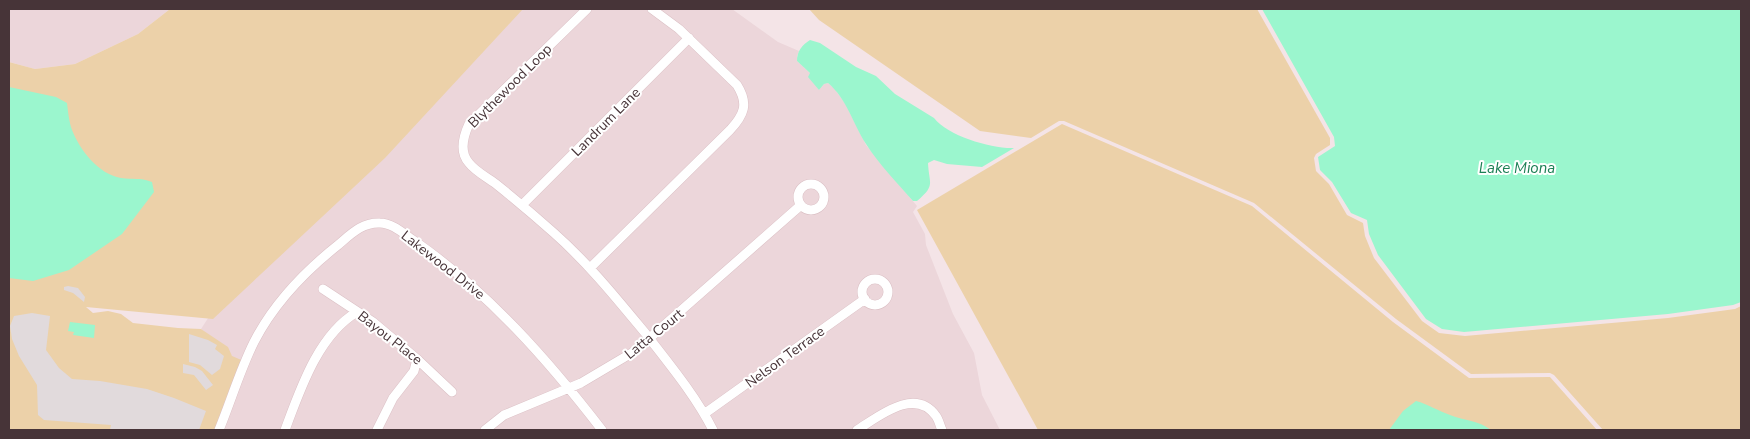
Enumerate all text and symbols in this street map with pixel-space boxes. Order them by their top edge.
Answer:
street label: Blythewood Loop [464,40,556,132]
street label: Landrum Lane [567,83,645,161]
water label: Lake Miona [1479,158,1555,178]
street label: Lakewood Drive [397,226,489,304]
street label: Latta Court [621,304,687,364]
street label: Bayou Place [354,307,426,369]
street label: Nelson Terrace [741,322,829,392]

